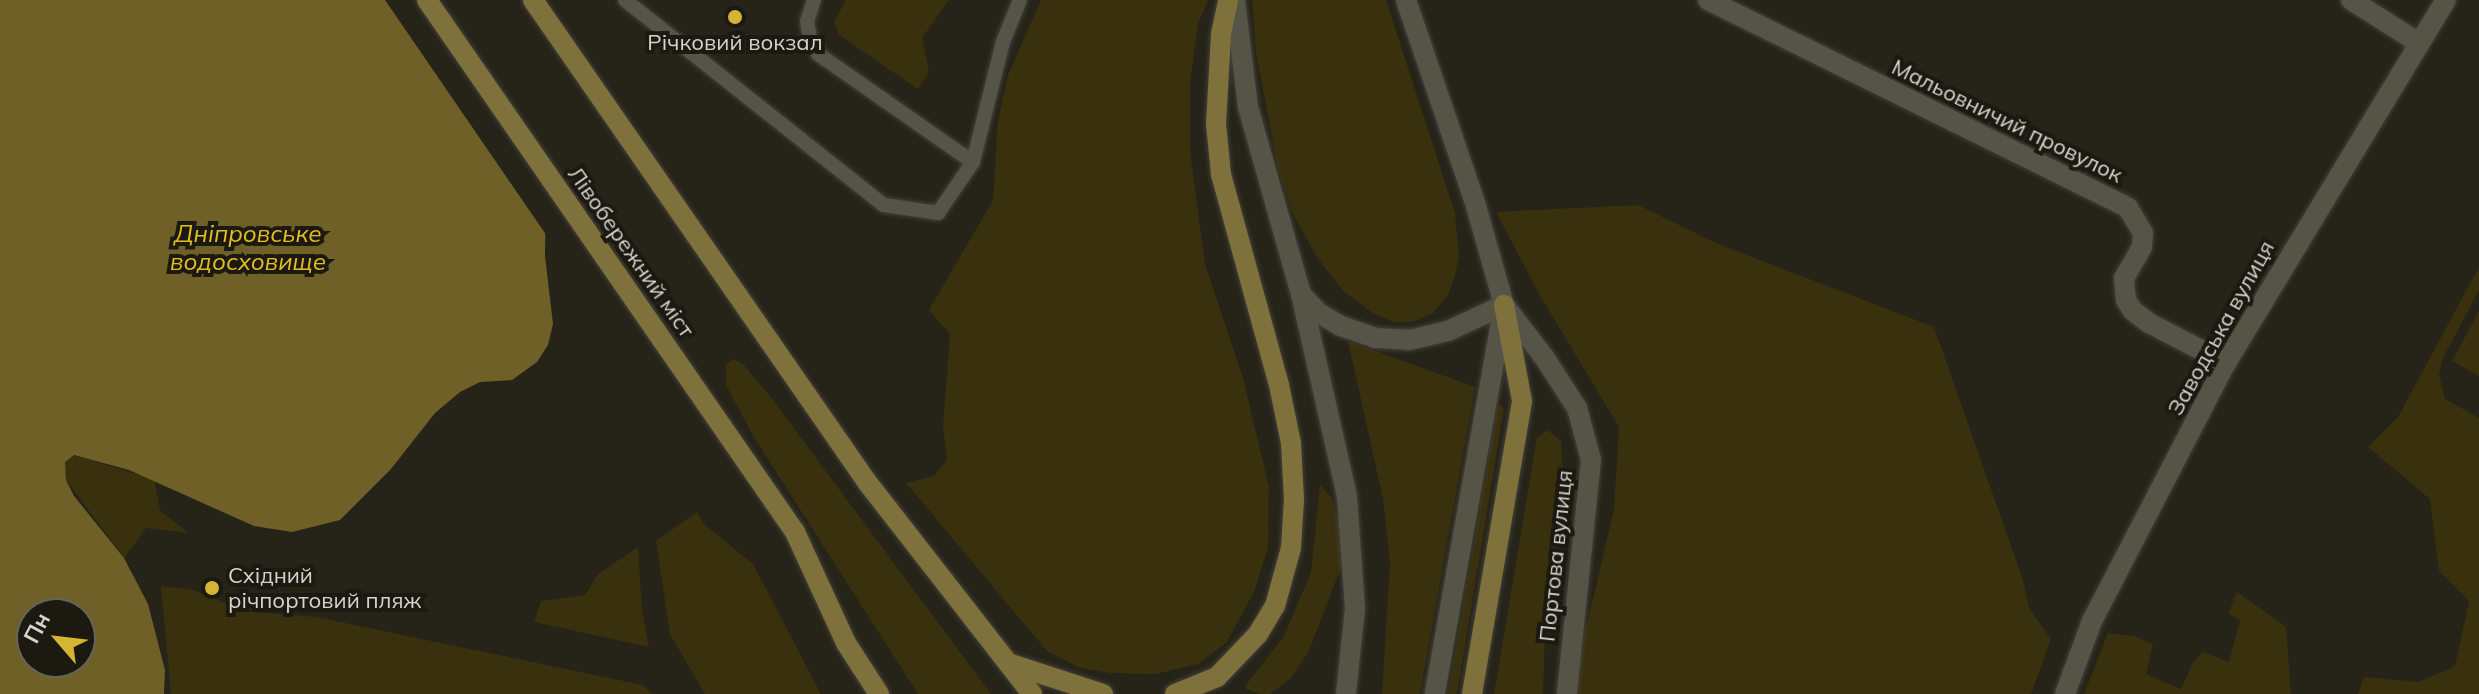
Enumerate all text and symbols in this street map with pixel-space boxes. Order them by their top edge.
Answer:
marker: Річковий вокзал [726,8,744,26]
place label: Річковий вокзал [647,30,823,56]
street label: Мальовничий провулок [1887,54,2127,188]
street label: Лівобережний міст [562,162,700,342]
water label: Дніпровське водосховище [170,220,326,276]
street label: Заводська вулиця [2162,236,2280,420]
street label: Портова вулиця [1534,469,1578,643]
place label: Східний річпортовий пляж [228,562,421,614]
marker: Східний річпортовий пляж [203,579,221,597]
north arrow [16,598,96,678]
text: Пн [17,608,56,648]

